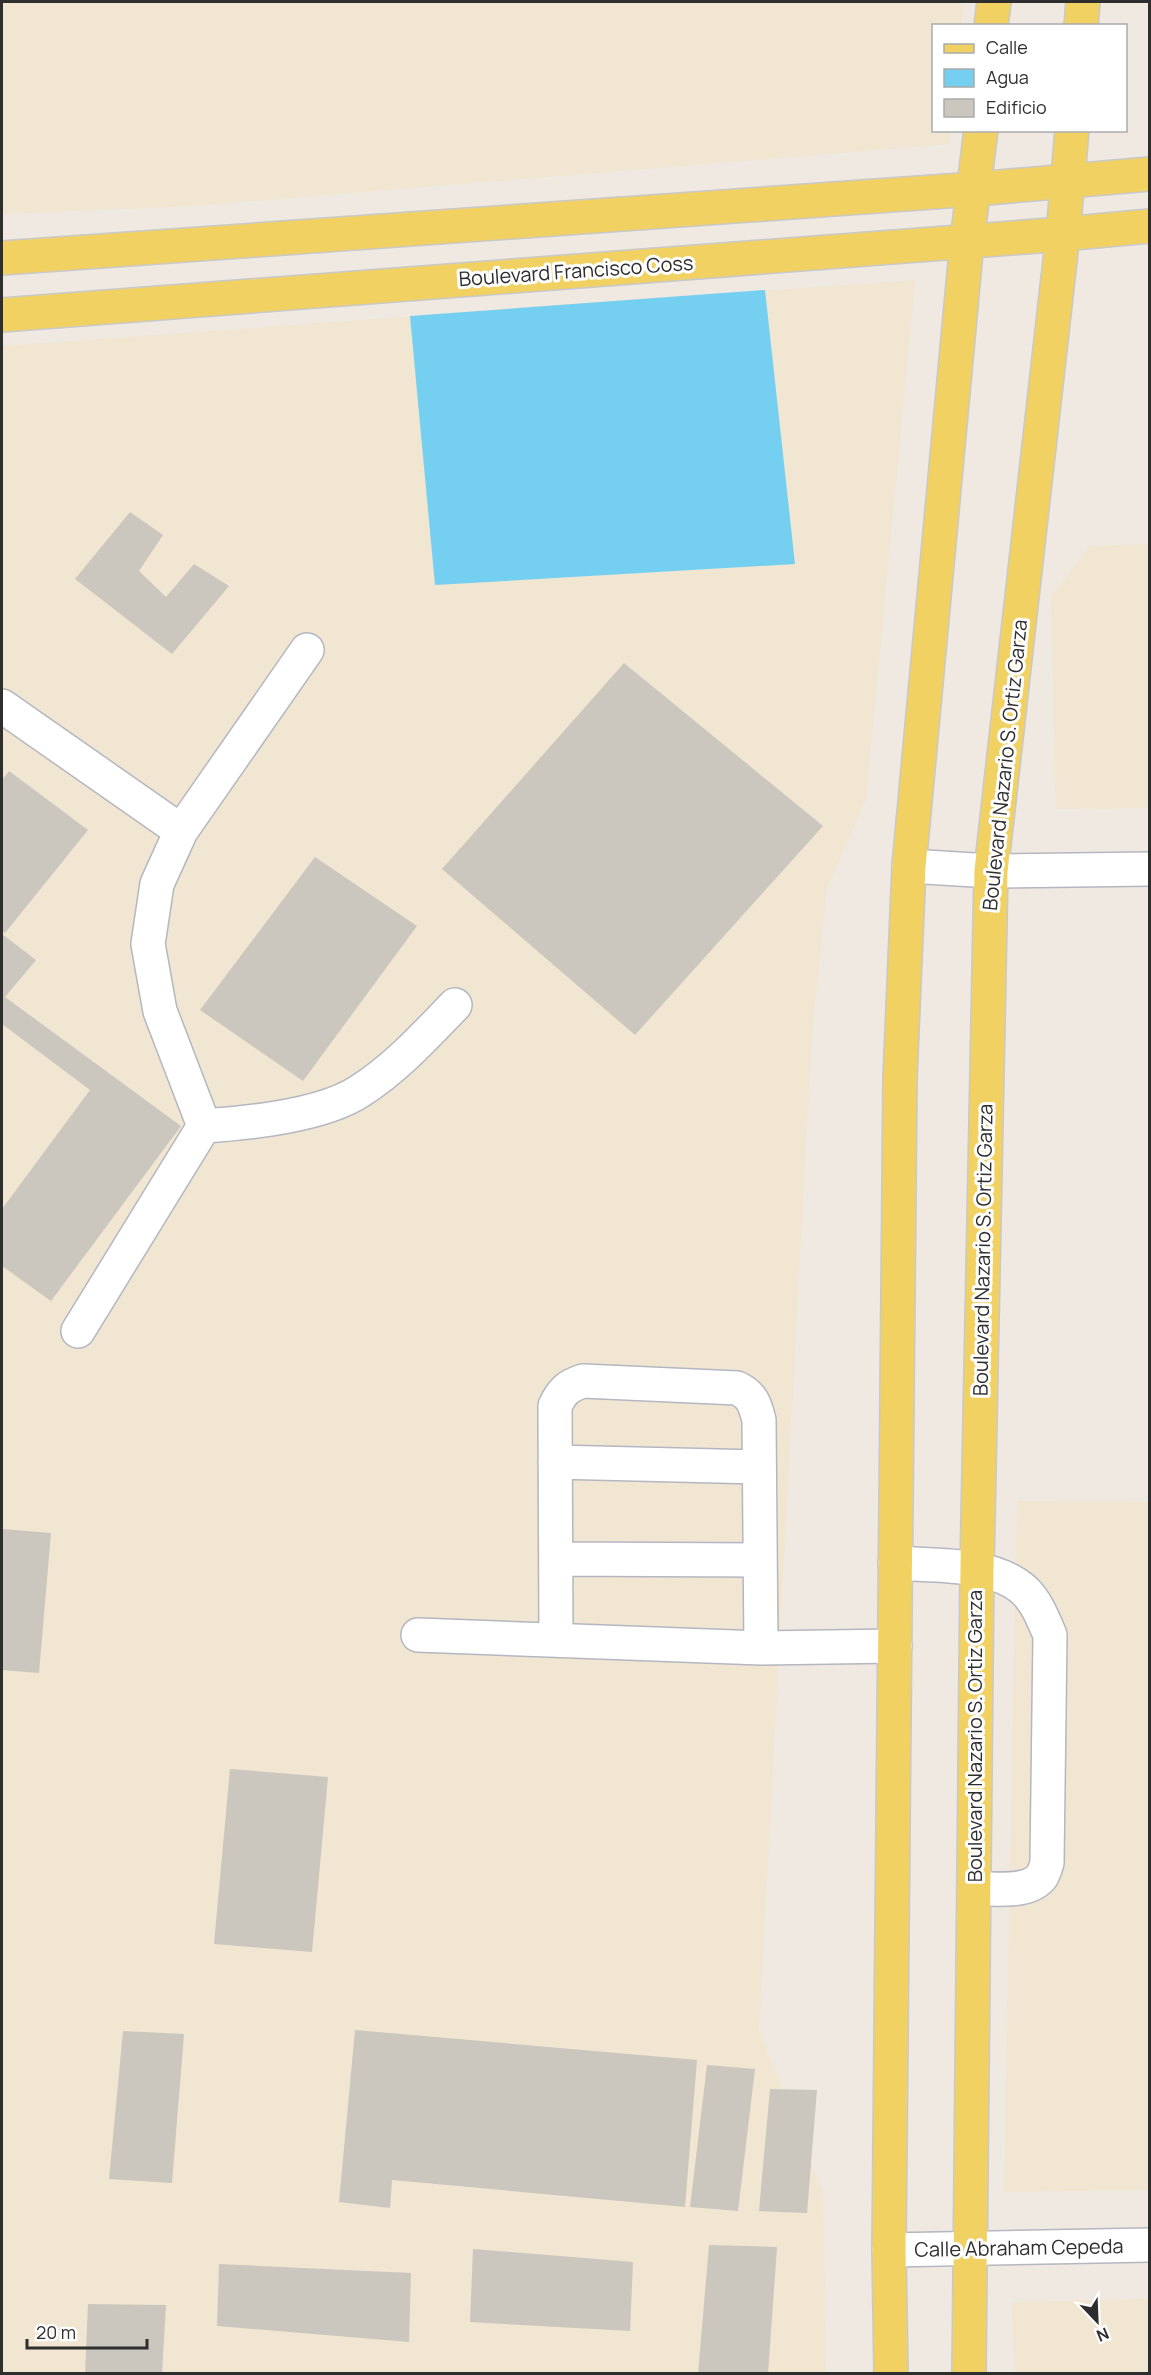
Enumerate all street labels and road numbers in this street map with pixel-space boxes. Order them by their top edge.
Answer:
street label: Boulevard Francisco Coss [458,249,694,292]
street label: Boulevard Nazario S. Ortiz Garza [976,618,1033,912]
street label: Boulevard Nazario S. Ortiz Garza [966,1104,999,1396]
street label: Boulevard Nazario S. Ortiz Garza [961,1590,988,1882]
street label: Calle Abraham Cepeda [914,2232,1124,2263]

